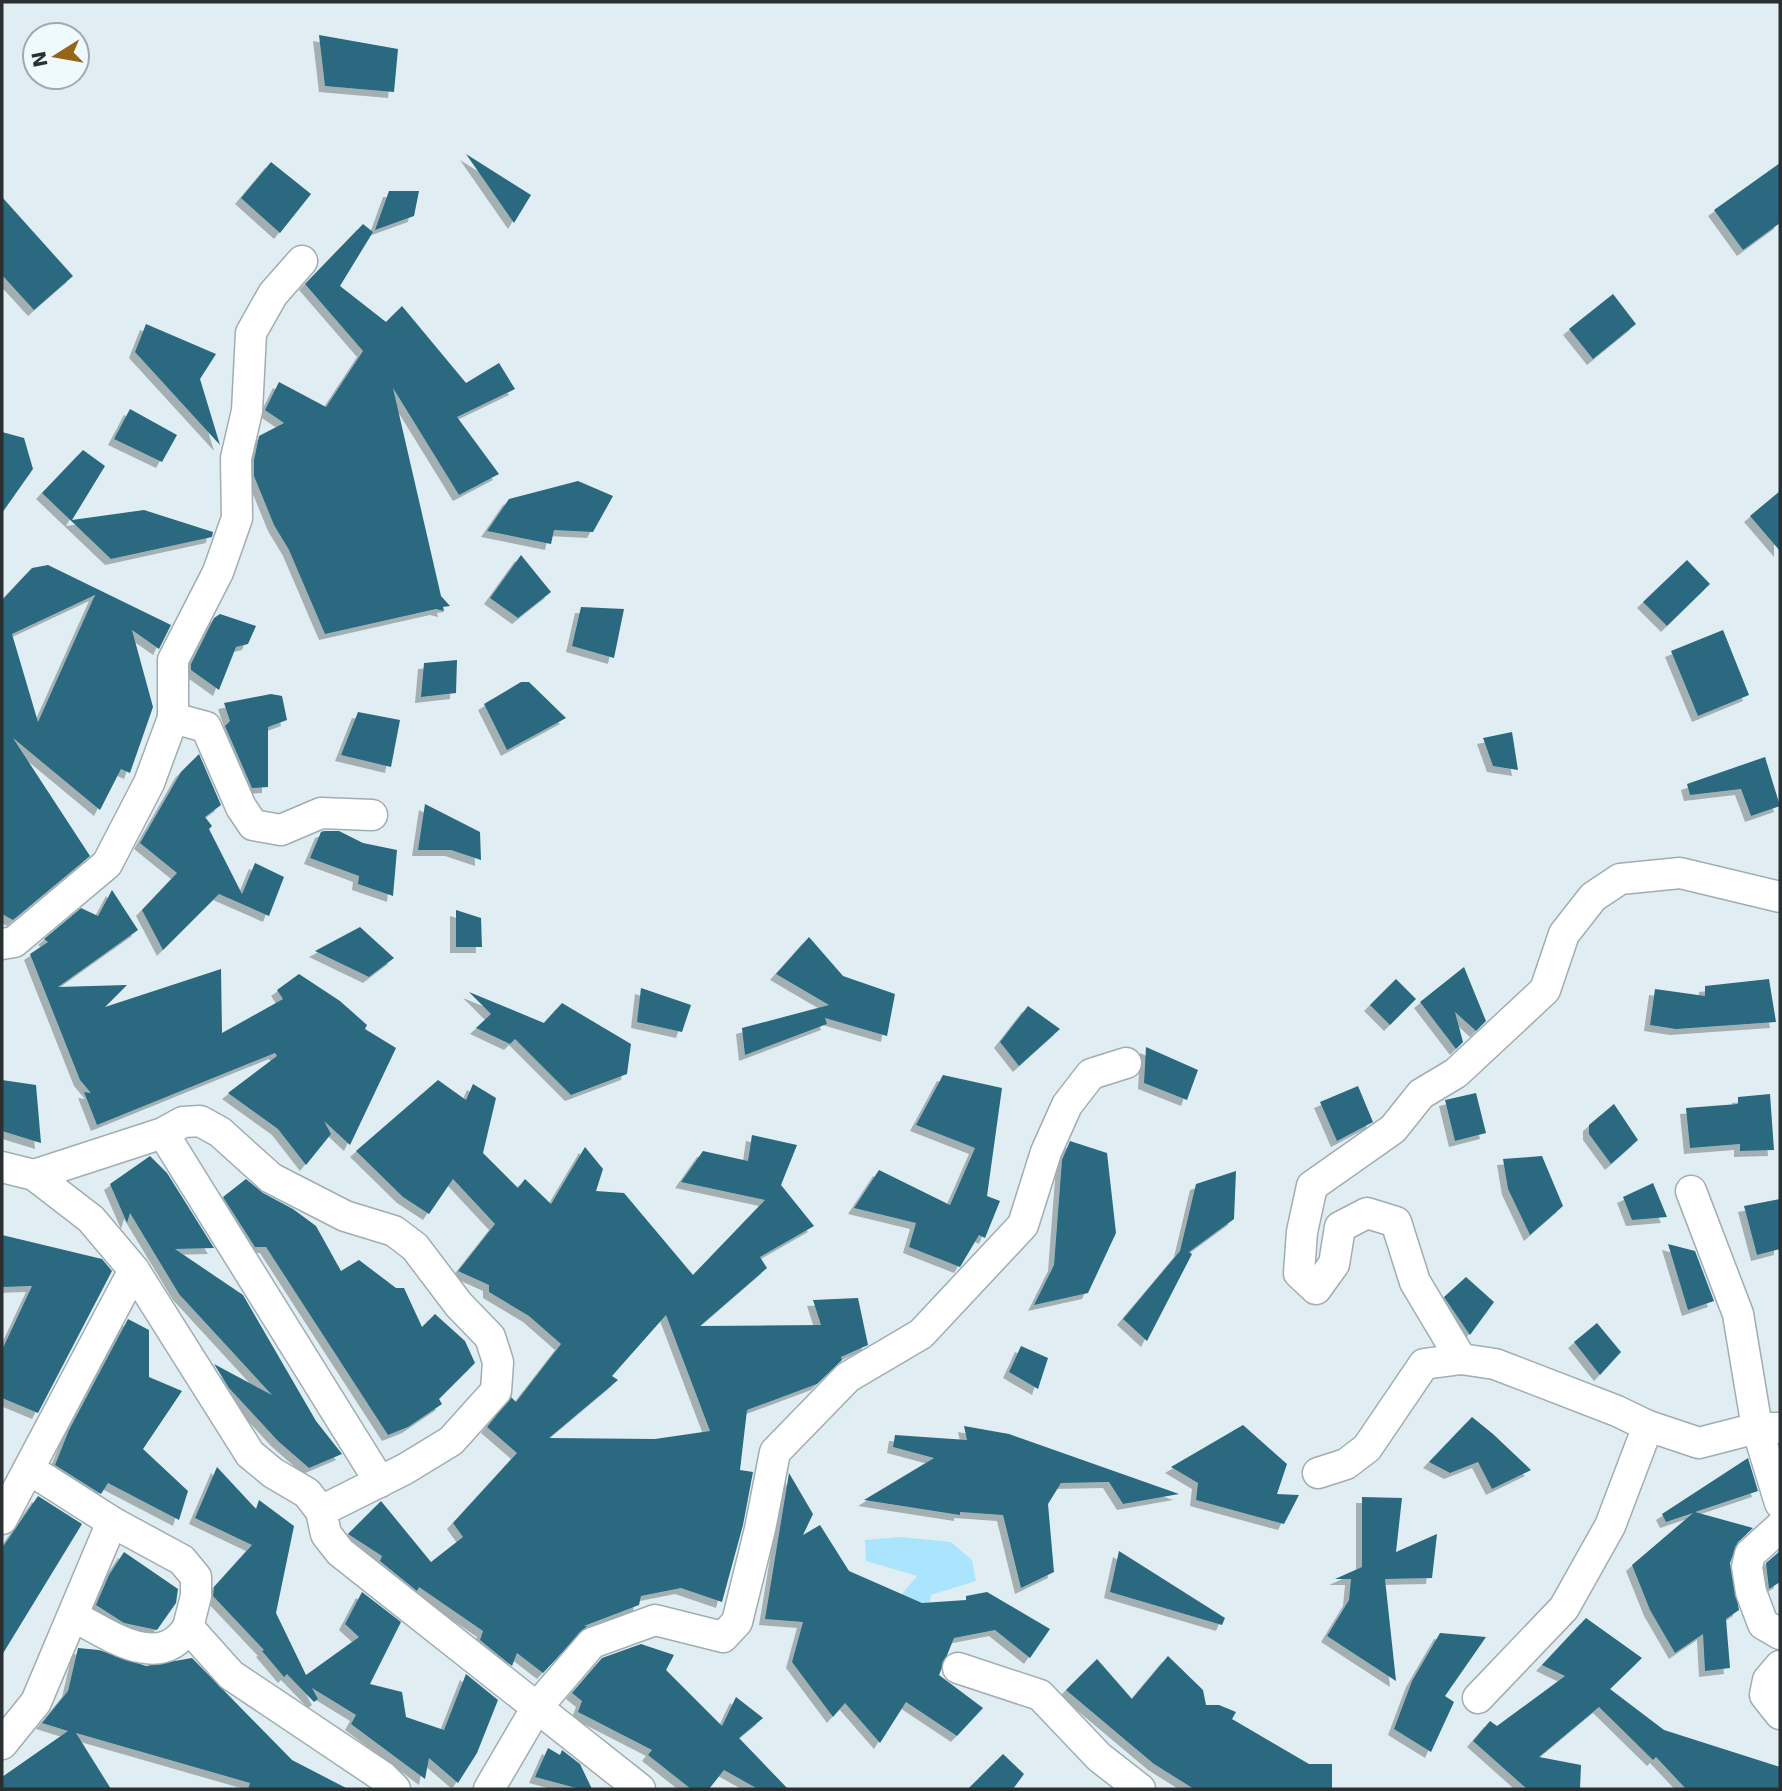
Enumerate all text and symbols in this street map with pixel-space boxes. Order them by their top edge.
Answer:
north arrow [21,21,91,91]
text: N [27,49,52,69]

